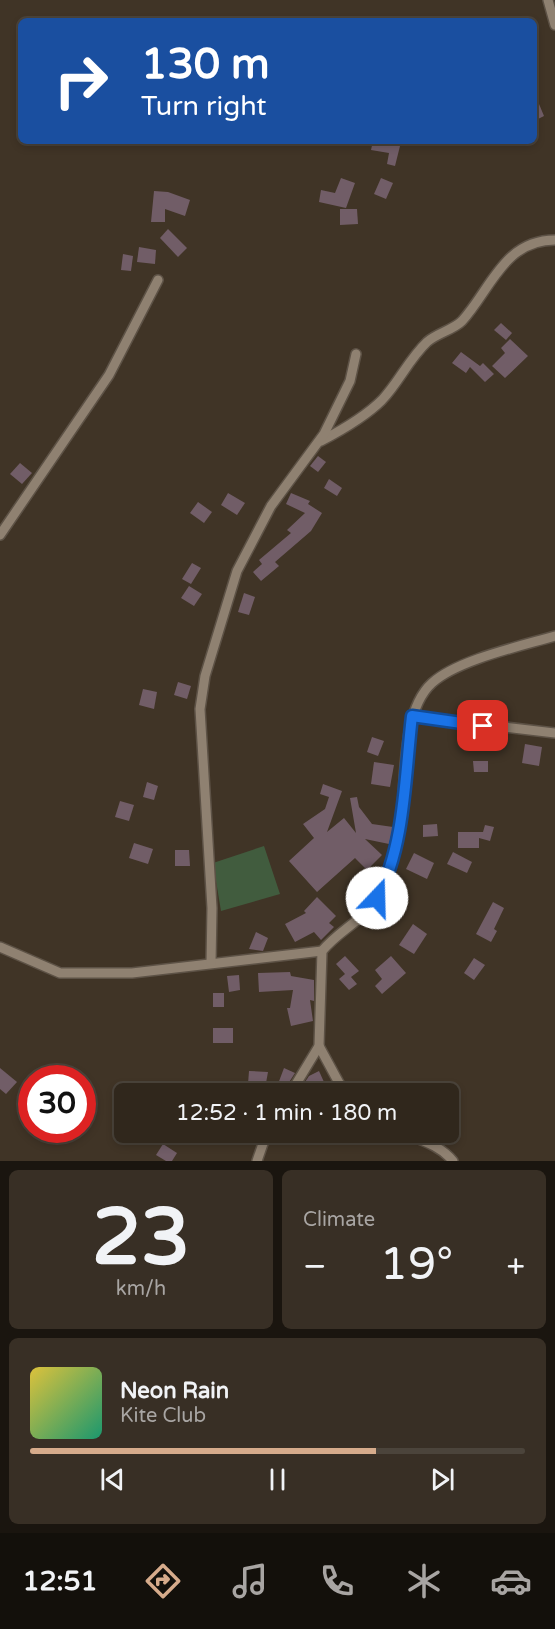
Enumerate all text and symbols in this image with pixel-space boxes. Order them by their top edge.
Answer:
text: 130 m [141,39,270,90]
icon: right [42,42,120,120]
text: Turn right [141,90,267,123]
pin [457,700,508,751]
icon: arrive [466,709,499,742]
position arrow [345,866,409,930]
speed limit sign: 30 [18,1065,96,1143]
text: 12:52 · 1 min · 180 m [176,1100,397,1126]
text: 23 [92,1191,190,1285]
text: Climate [303,1208,375,1232]
text: 19° [380,1238,453,1292]
text: − [303,1247,327,1286]
text: + [506,1247,525,1286]
text: km/h [116,1277,166,1301]
text: Neon Rain [120,1378,229,1404]
text: Kite Club [120,1404,206,1428]
icon: previous [96,1463,129,1496]
icon: pause [261,1463,294,1496]
icon: next [426,1463,459,1496]
icon: directions [142,1560,184,1602]
icon: music [229,1560,271,1602]
icon: phone [316,1560,358,1602]
icon: climate [403,1560,445,1602]
icon: car [490,1560,532,1602]
text: 12:51 [23,1565,97,1598]

